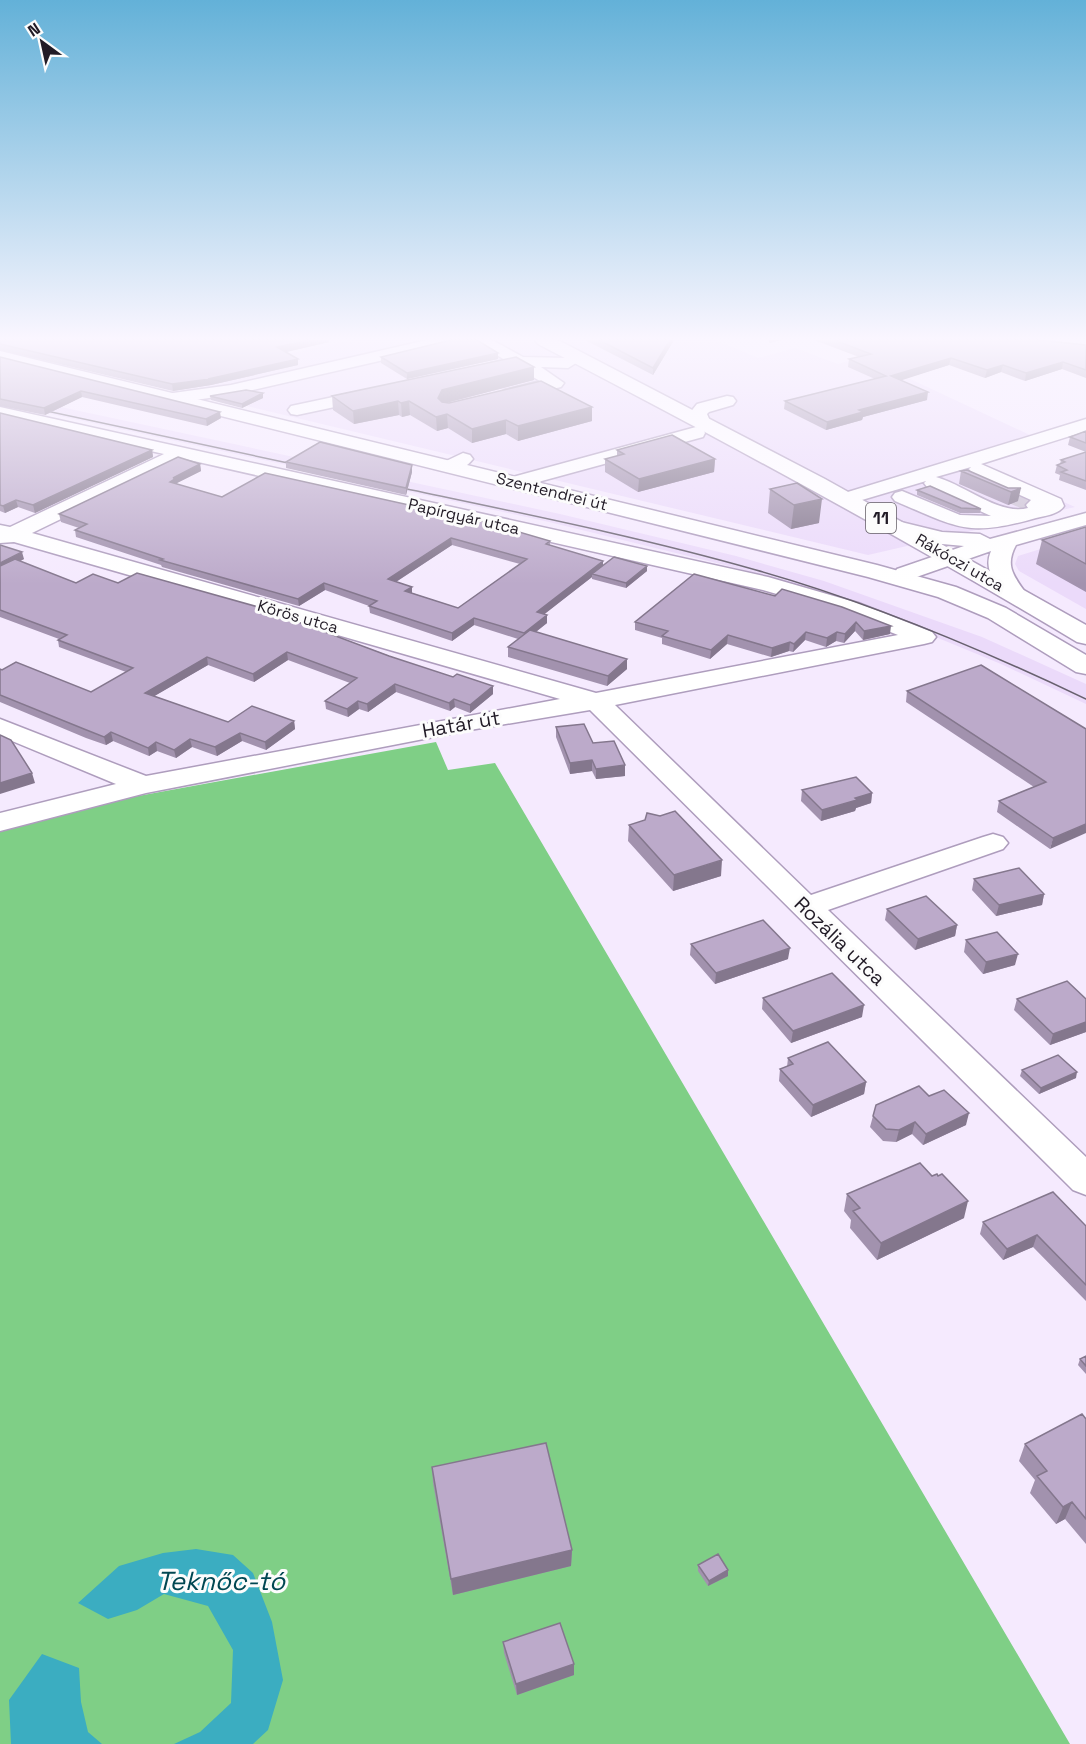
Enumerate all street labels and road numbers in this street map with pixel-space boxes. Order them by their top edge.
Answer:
street label: Szentendrei út [494,468,610,515]
street label: Papírgyár utca [406,493,522,540]
road number: 11 [866,503,896,533]
street label: Rákóczi utca [912,529,1008,596]
street label: Körös utca [255,595,341,638]
street label: Határ út [420,704,502,744]
street label: Rozália utca [789,891,891,991]

